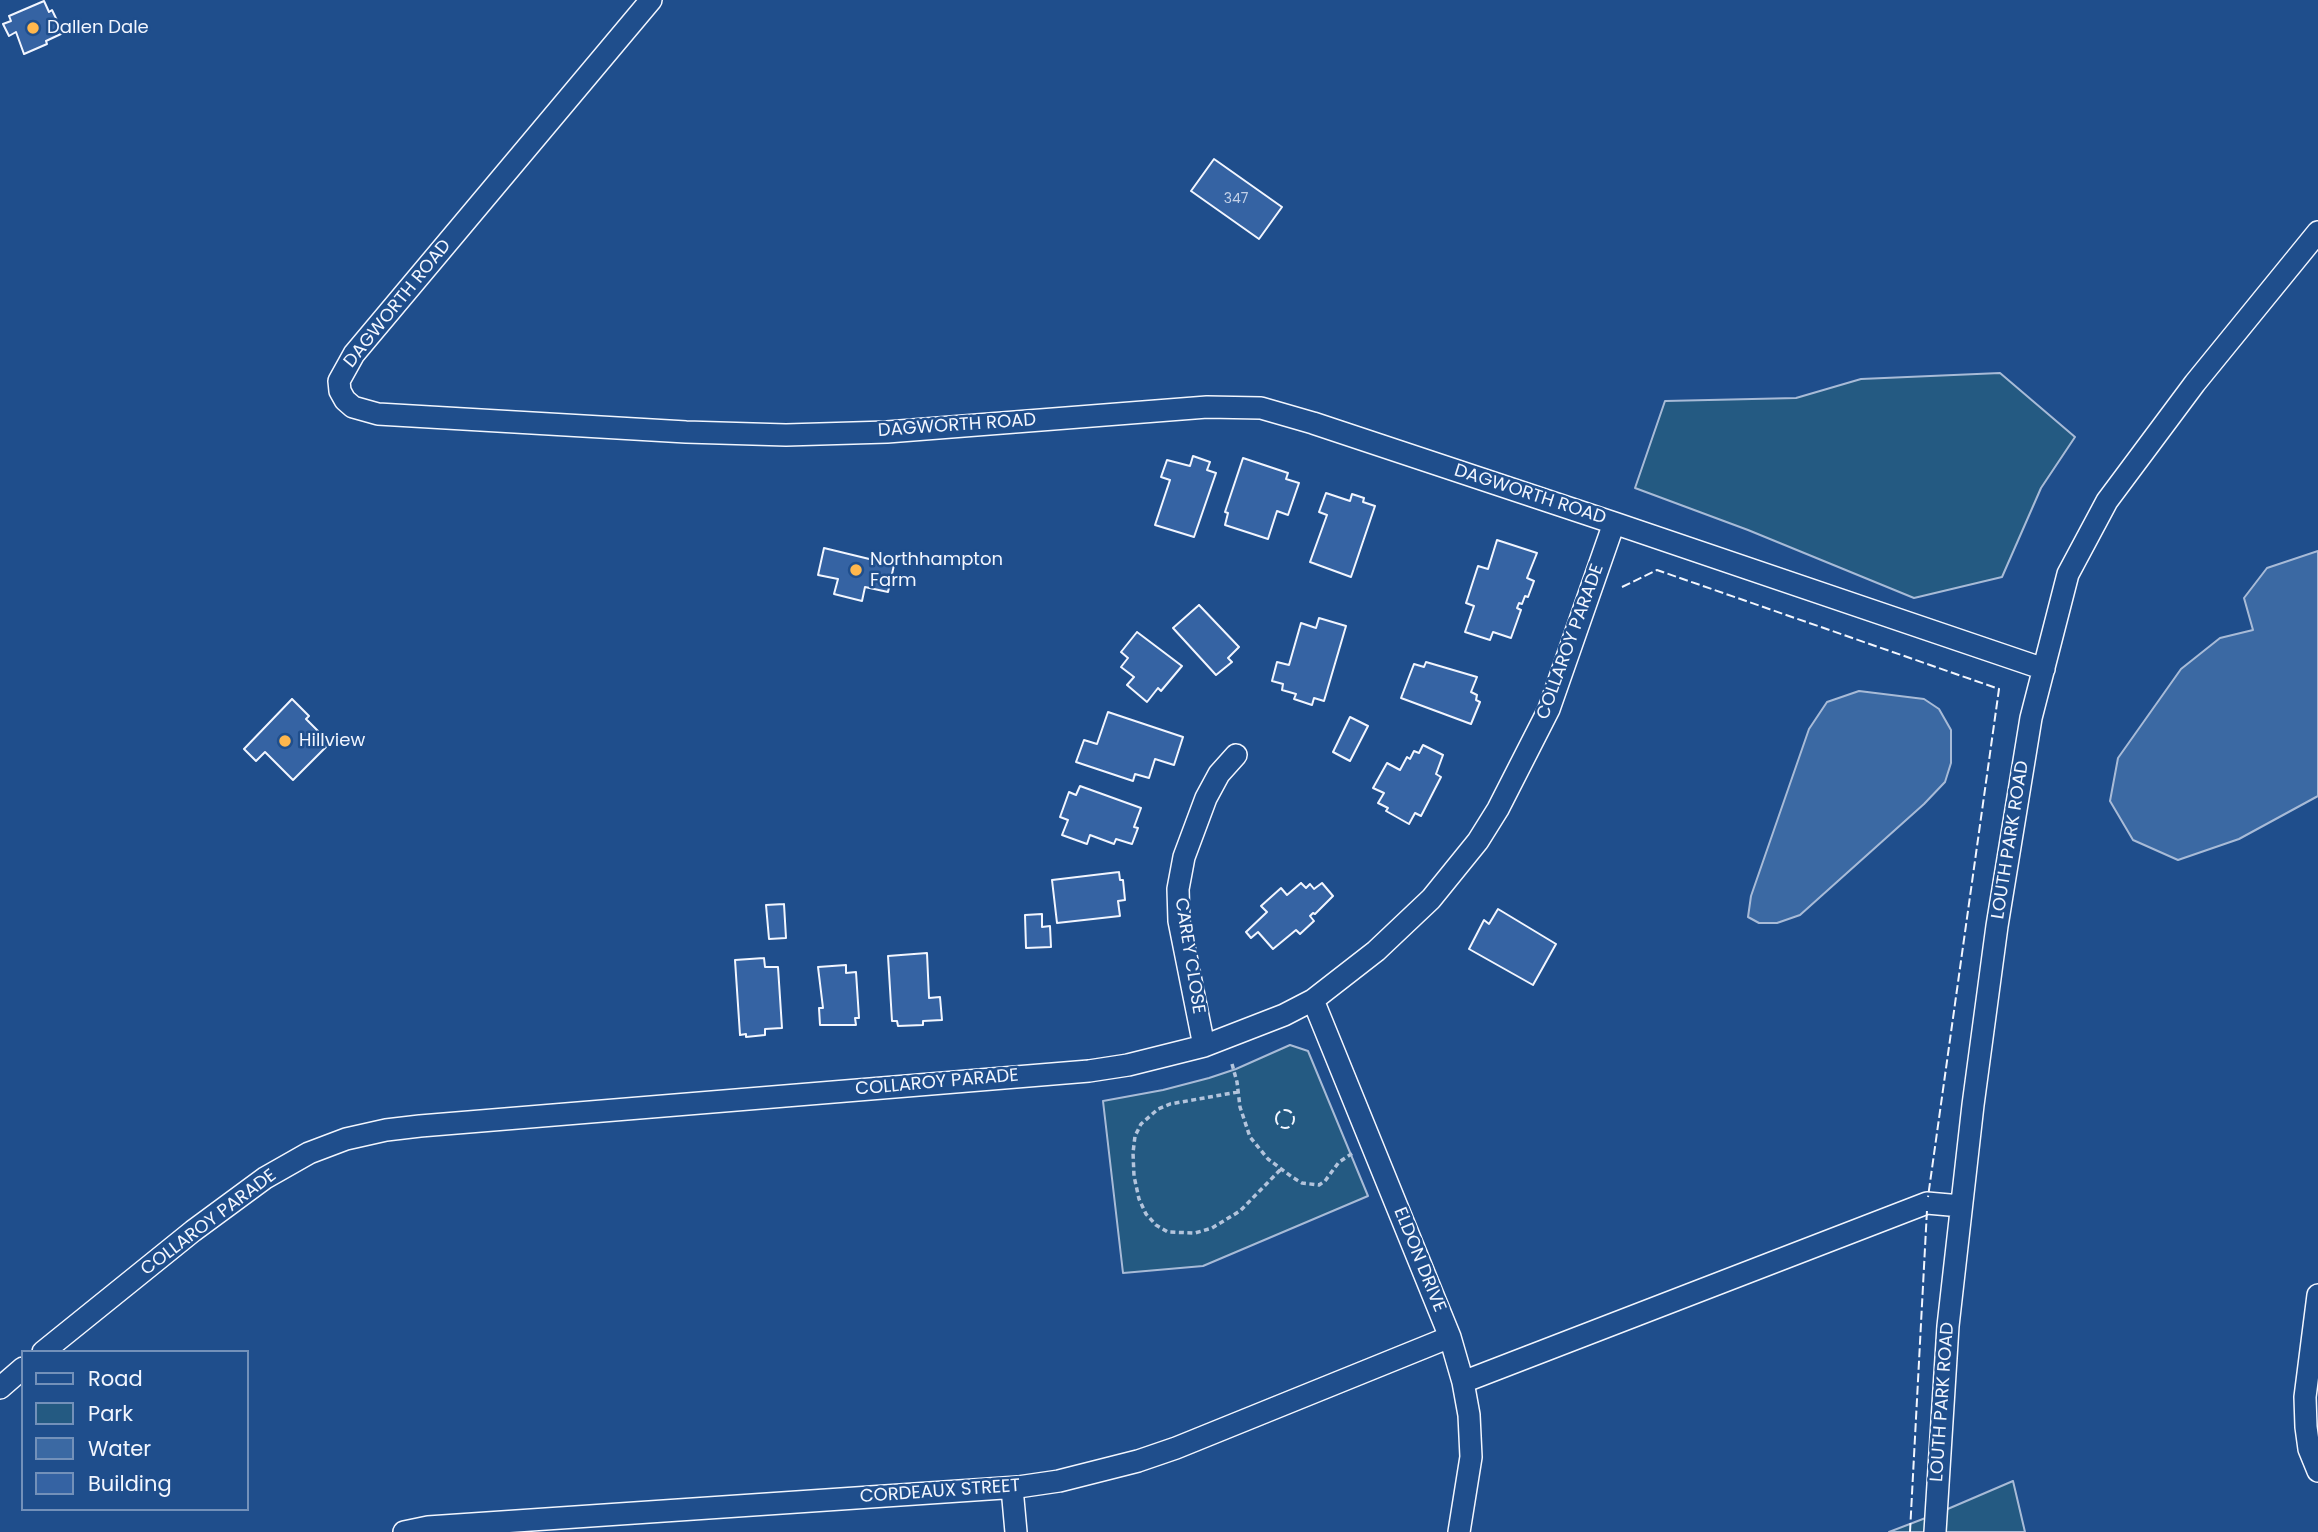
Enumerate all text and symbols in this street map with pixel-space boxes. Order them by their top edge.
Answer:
place label: Dallen Dale [47,17,149,39]
marker: Dallen Dale [25,20,41,36]
house number: 347 [1224,191,1248,207]
street label: DAGWORTH ROAD [340,236,456,372]
street label: DAGWORTH ROAD [877,410,1037,442]
street label: DAGWORTH ROAD [1451,460,1609,530]
place label: Northhampton Farm [870,549,1003,592]
street label: COLLAROY PARADE [1533,561,1609,723]
marker: Northhampton Farm [848,562,864,578]
place label: Hillview [299,730,365,752]
marker: Hillview [277,733,293,749]
street label: LOUTH PARK ROAD [1988,759,2034,921]
street label: CAREY CLOSE [1169,896,1209,1016]
street label: COLLAROY PARADE [855,1065,1019,1101]
street label: COLLAROY PARADE [137,1165,281,1281]
street label: ELDON DRIVE [1388,1205,1450,1315]
street label: LOUTH PARK ROAD [1927,1321,1959,1483]
legend [21,1350,248,1511]
text: Road [88,1364,143,1393]
text: Park [88,1399,133,1428]
text: Water [88,1434,151,1463]
text: Building [88,1469,172,1498]
street label: CORDEAUX STREET [859,1476,1021,1508]

